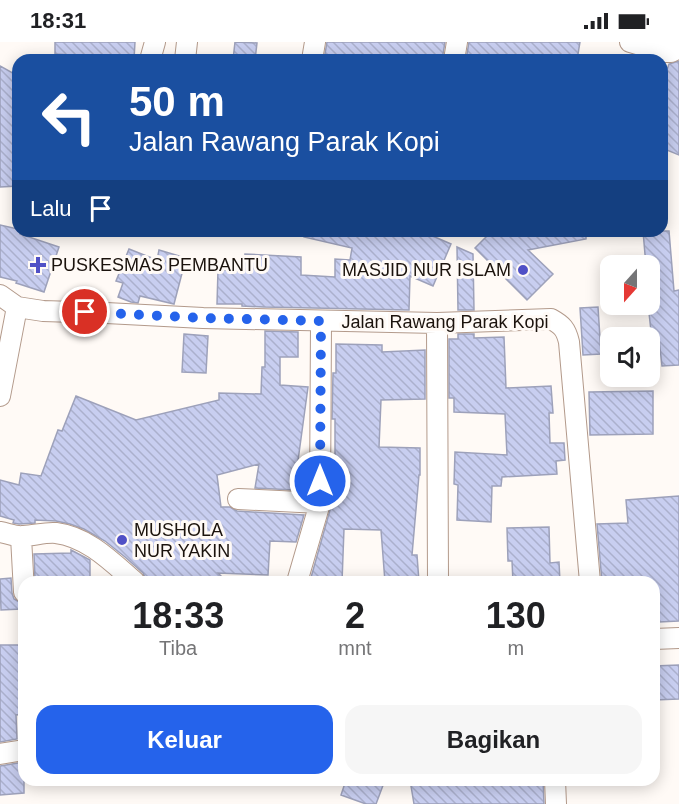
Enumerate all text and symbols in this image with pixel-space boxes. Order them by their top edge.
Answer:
text: 18:31 [30,8,86,33]
icon: left [30,78,108,156]
text: 50 m [129,78,225,125]
text: Jalan Rawang Parak Kopi [129,127,440,157]
icon: arrive [84,192,117,225]
text: Lalu [30,196,72,221]
place label: PUSKESMAS PEMBANTU [51,255,268,275]
north arrow [600,255,660,315]
map controls [600,255,660,387]
marker: PUSKESMAS PEMBANTU [29,256,47,274]
place label: MASJID NUR ISLAM [342,260,511,280]
marker: MASJID NUR ISLAM [516,263,530,277]
pin [59,286,110,337]
icon: arrive [68,295,101,328]
street label: Jalan Rawang Parak Kopi [341,312,549,332]
button: sound [600,327,660,387]
position arrow [288,449,352,513]
place label: MUSHOLA NUR YAKIN [134,520,230,561]
marker: MUSHOLA NUR YAKIN [115,533,129,547]
text: 18:33 [132,595,224,636]
text: 2 [345,595,365,636]
text: 130 [486,595,546,636]
text: Tiba [159,637,197,659]
text: mnt [338,637,372,659]
text: m [508,637,524,659]
button: Keluar [36,705,333,774]
button: Bagikan [345,705,642,774]

